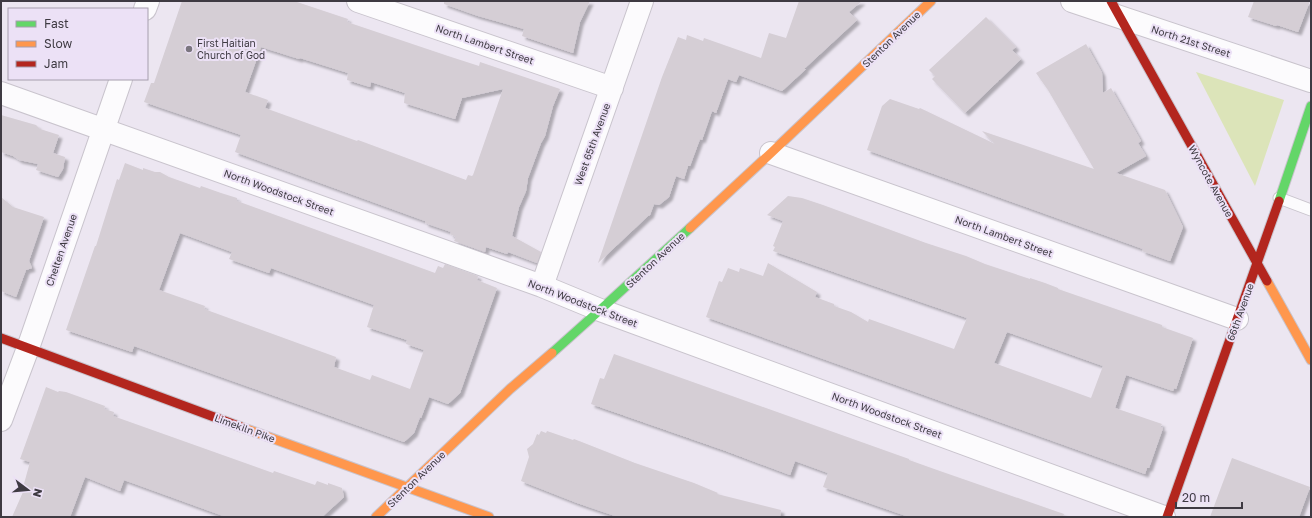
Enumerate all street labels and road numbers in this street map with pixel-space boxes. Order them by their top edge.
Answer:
street label: Stenton Avenue [859,8,923,70]
street label: North Lambert Street [434,22,536,66]
street label: North 21st Street [1150,23,1232,59]
street label: West 65th Avenue [572,101,613,187]
street label: Wyncote Avenue [1186,143,1236,219]
street label: North Woodstock Street [222,166,336,218]
street label: Chelten Avenue [43,212,79,288]
street label: North Lambert Street [954,213,1054,259]
street label: Stenton Avenue [623,230,687,290]
street label: North Woodstock Street [527,277,639,329]
street label: 66th Avenue [1224,282,1256,342]
street label: North Woodstock Street [830,389,944,441]
street label: Limekiln Pike [213,411,277,445]
street label: Stenton Avenue [384,448,448,510]

